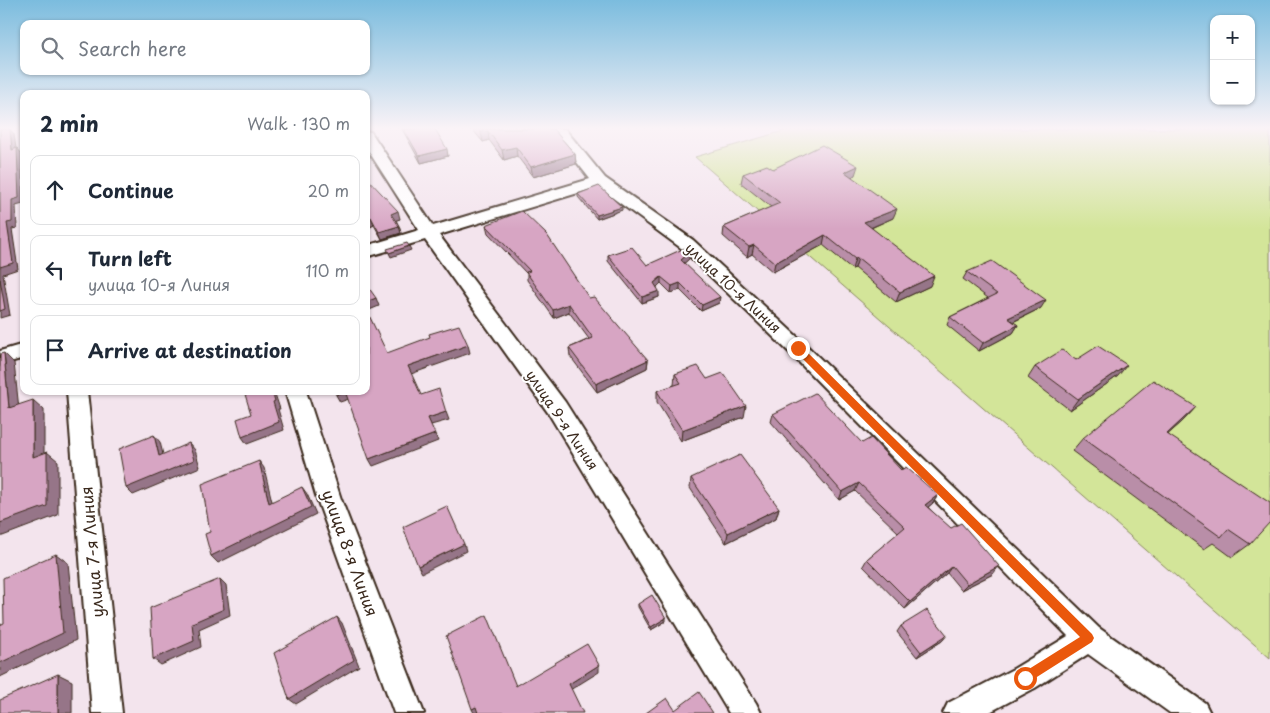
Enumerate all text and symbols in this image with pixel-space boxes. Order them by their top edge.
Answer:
map controls [1210,15,1255,105]
button: + [1210,15,1255,60]
search box [20,20,370,75]
icon: search [38,34,66,62]
text: Search here [78,34,187,62]
button: − [1210,60,1255,105]
text: 2 min [40,107,99,139]
text: Walk · 130 m [247,111,350,135]
icon: ahead [41,176,69,204]
text: Continue [88,176,174,204]
text: 20 m [308,178,349,202]
street label: улица 10-я Линия [681,238,786,338]
text: Turn left [88,244,172,272]
icon: left [41,256,69,284]
text: 110 m [306,258,349,282]
text: улица 10-я Линия [88,272,230,296]
icon: arrive [41,336,69,364]
text: Arrive at destination [88,336,292,364]
route end [787,337,810,360]
street label: улица 9-я Линия [521,365,604,474]
street label: улица 7-я Линия [73,485,109,619]
street label: улица 8-я Линия [317,486,385,619]
route start [1014,667,1037,690]

